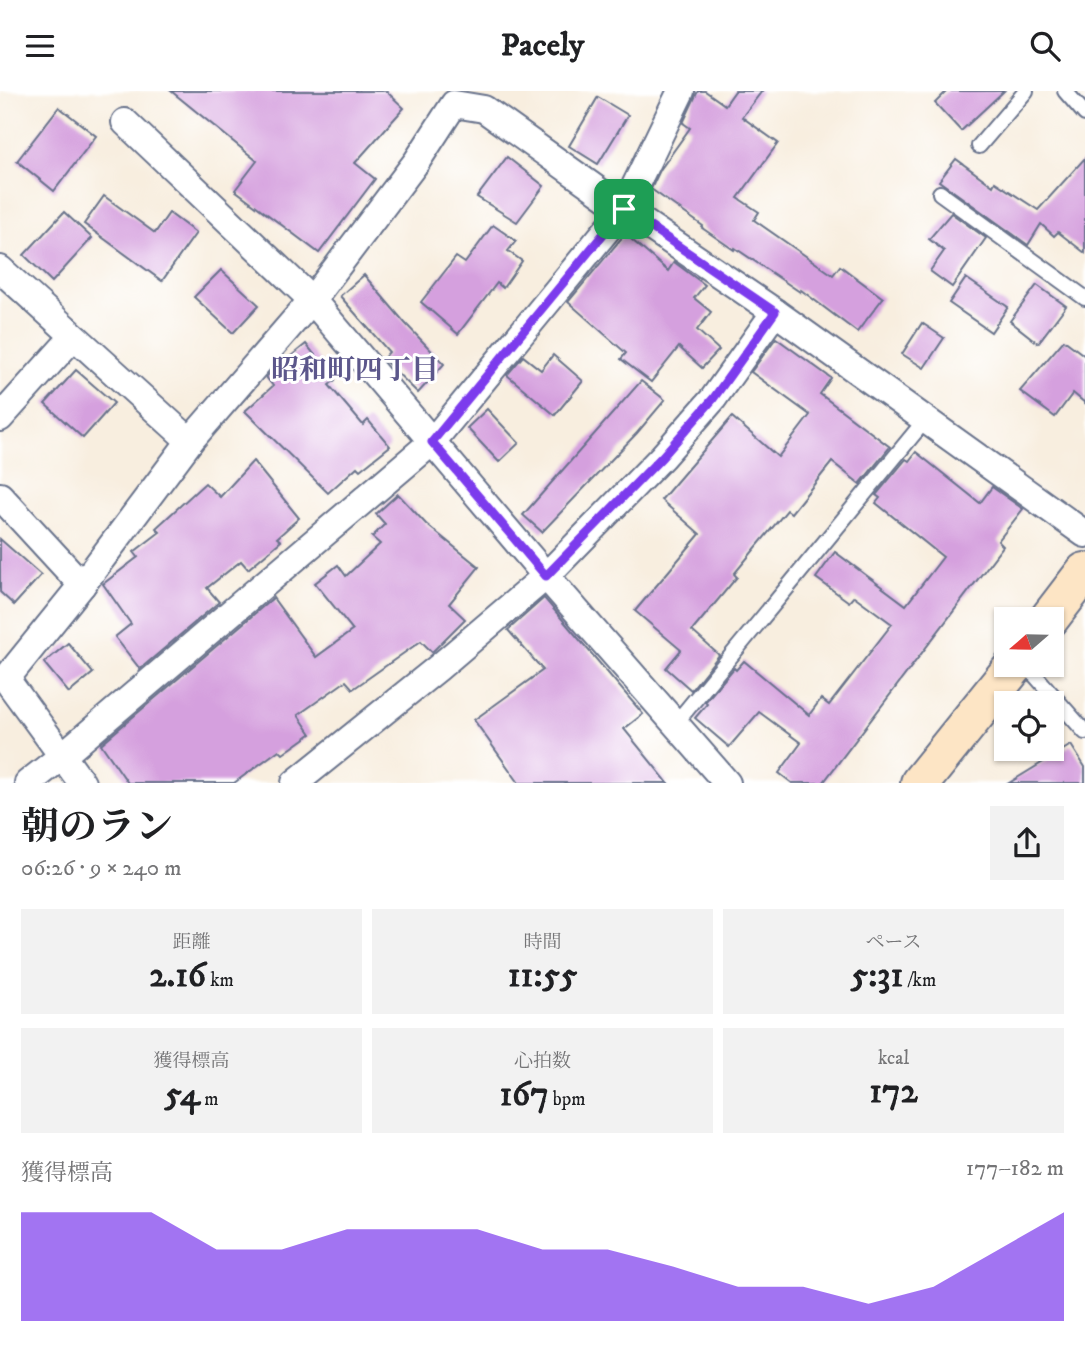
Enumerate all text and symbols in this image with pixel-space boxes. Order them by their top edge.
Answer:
text: Pacely [501,26,584,66]
icon: menu [21,27,59,65]
icon: search [1026,27,1064,65]
pin [594,179,654,239]
icon: arrive [605,190,643,228]
district label: 昭和町四丁目 [271,353,439,388]
north arrow [994,607,1064,677]
map controls [994,607,1064,761]
button: locate [994,691,1064,761]
text: 朝のラン [21,804,173,852]
button: share [990,806,1064,880]
text: 06:26 · 9 × 240 m [21,854,181,883]
text: 距離 [172,931,211,954]
text: 時間 [523,931,562,954]
text: ペース [865,931,922,954]
text: 2.16 [149,954,206,998]
text: 11:55 [508,954,577,998]
text: 5:31 [851,954,903,998]
text: km [206,969,234,992]
text: /km [903,969,936,992]
text: kcal [878,1047,909,1070]
text: 獲得標高 [153,1050,230,1073]
text: 心拍数 [514,1050,571,1073]
text: 172 [869,1070,918,1114]
text: 54 [164,1073,200,1117]
text: 167 [499,1073,549,1117]
text: m [200,1088,219,1111]
text: bpm [549,1088,586,1111]
text: 177–182 m [966,1154,1064,1183]
text: 獲得標高 [21,1159,113,1188]

